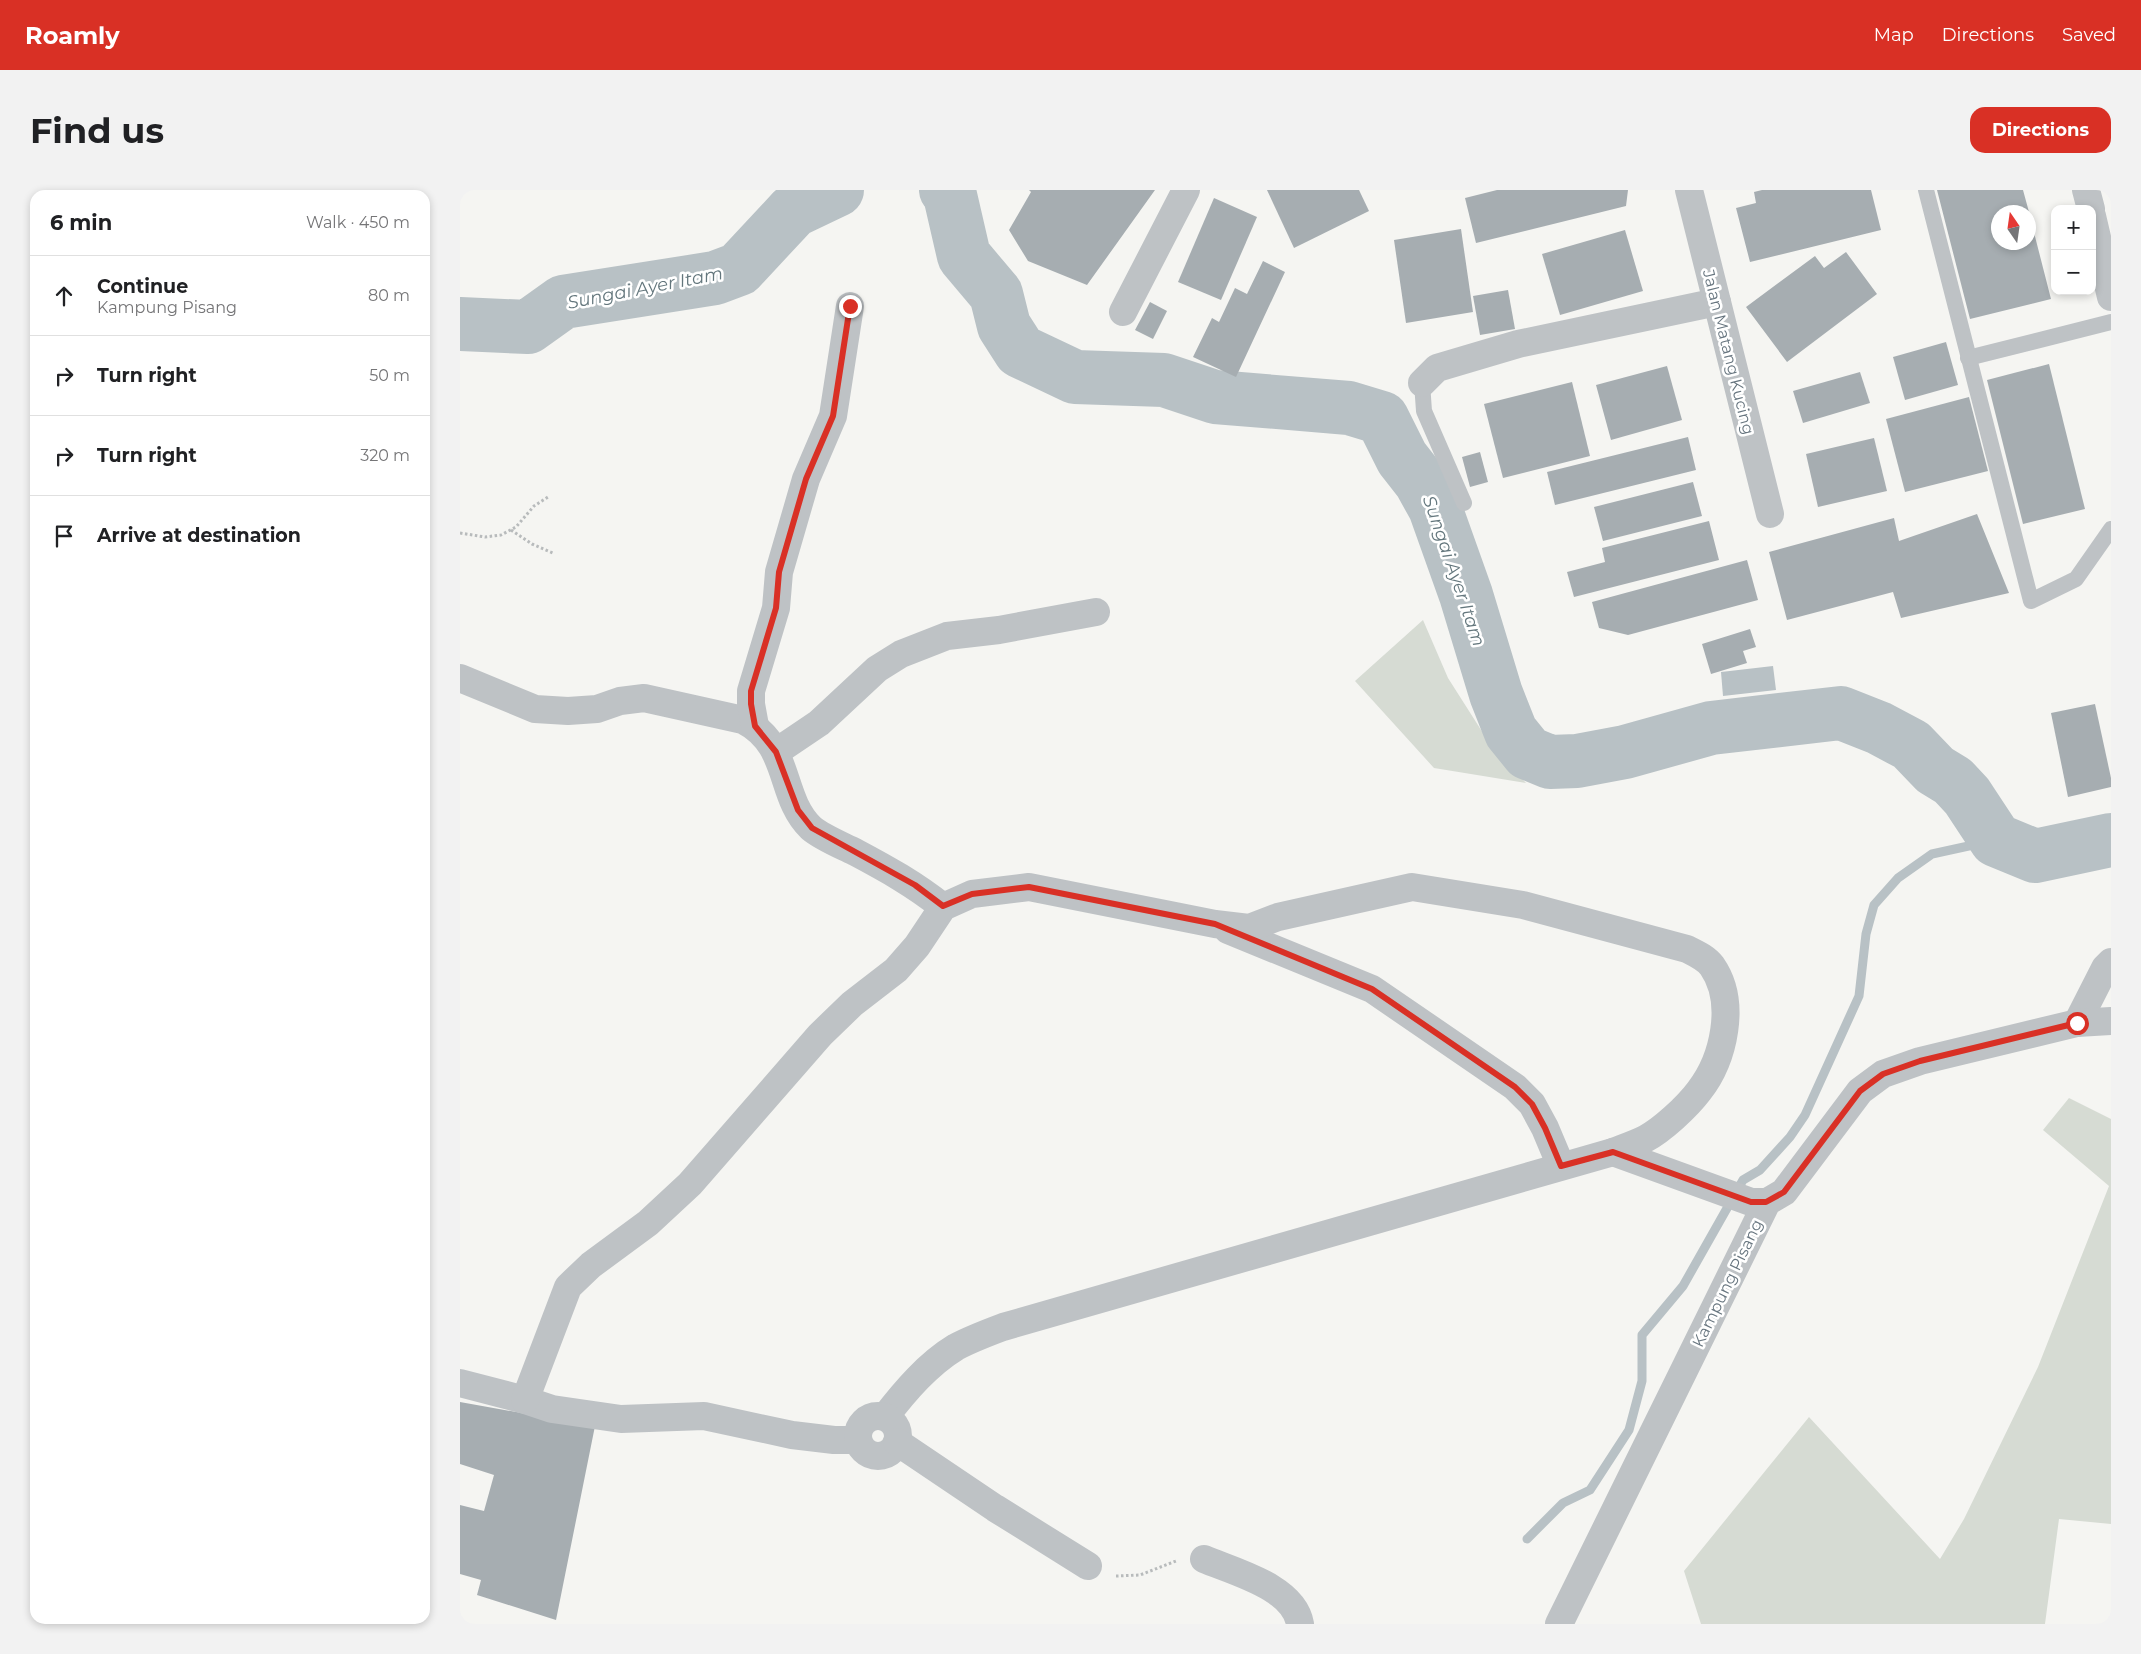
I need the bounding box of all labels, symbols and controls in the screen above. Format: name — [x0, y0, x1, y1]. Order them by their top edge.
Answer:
text: Roamly — [25, 21, 120, 50]
text: Map — [1874, 24, 1914, 46]
text: Directions — [1942, 24, 2034, 46]
text: Saved — [2062, 24, 2116, 46]
button: Directions — [1970, 107, 2111, 153]
text: Find us — [30, 109, 164, 152]
north arrow — [1991, 205, 2036, 250]
map controls — [2051, 205, 2096, 295]
button: + — [2051, 205, 2096, 250]
text: 6 min — [50, 210, 112, 235]
text: Walk · 450 m — [306, 213, 410, 232]
button: − — [2051, 250, 2096, 295]
water label: Sungai Ayer Itam — [565, 262, 725, 314]
street label: Jalan Matang Kucing — [1699, 267, 1758, 437]
text: Continue — [97, 275, 188, 298]
icon: ahead — [50, 282, 78, 310]
text: 80 m — [368, 286, 410, 305]
route end — [839, 295, 862, 318]
text: Kampung Pisang — [97, 298, 237, 317]
icon: right — [50, 362, 78, 390]
text: Turn right — [97, 364, 197, 387]
text: 50 m — [369, 366, 410, 385]
icon: right — [50, 442, 78, 470]
text: Turn right — [97, 444, 197, 467]
text: 320 m — [360, 446, 410, 465]
water label: Sungai Ayer Itam — [1418, 493, 1490, 649]
icon: arrive — [50, 522, 78, 550]
text: Arrive at destination — [97, 524, 301, 547]
route start — [2066, 1012, 2089, 1035]
street label: Kampung Pisang — [1688, 1216, 1767, 1350]

